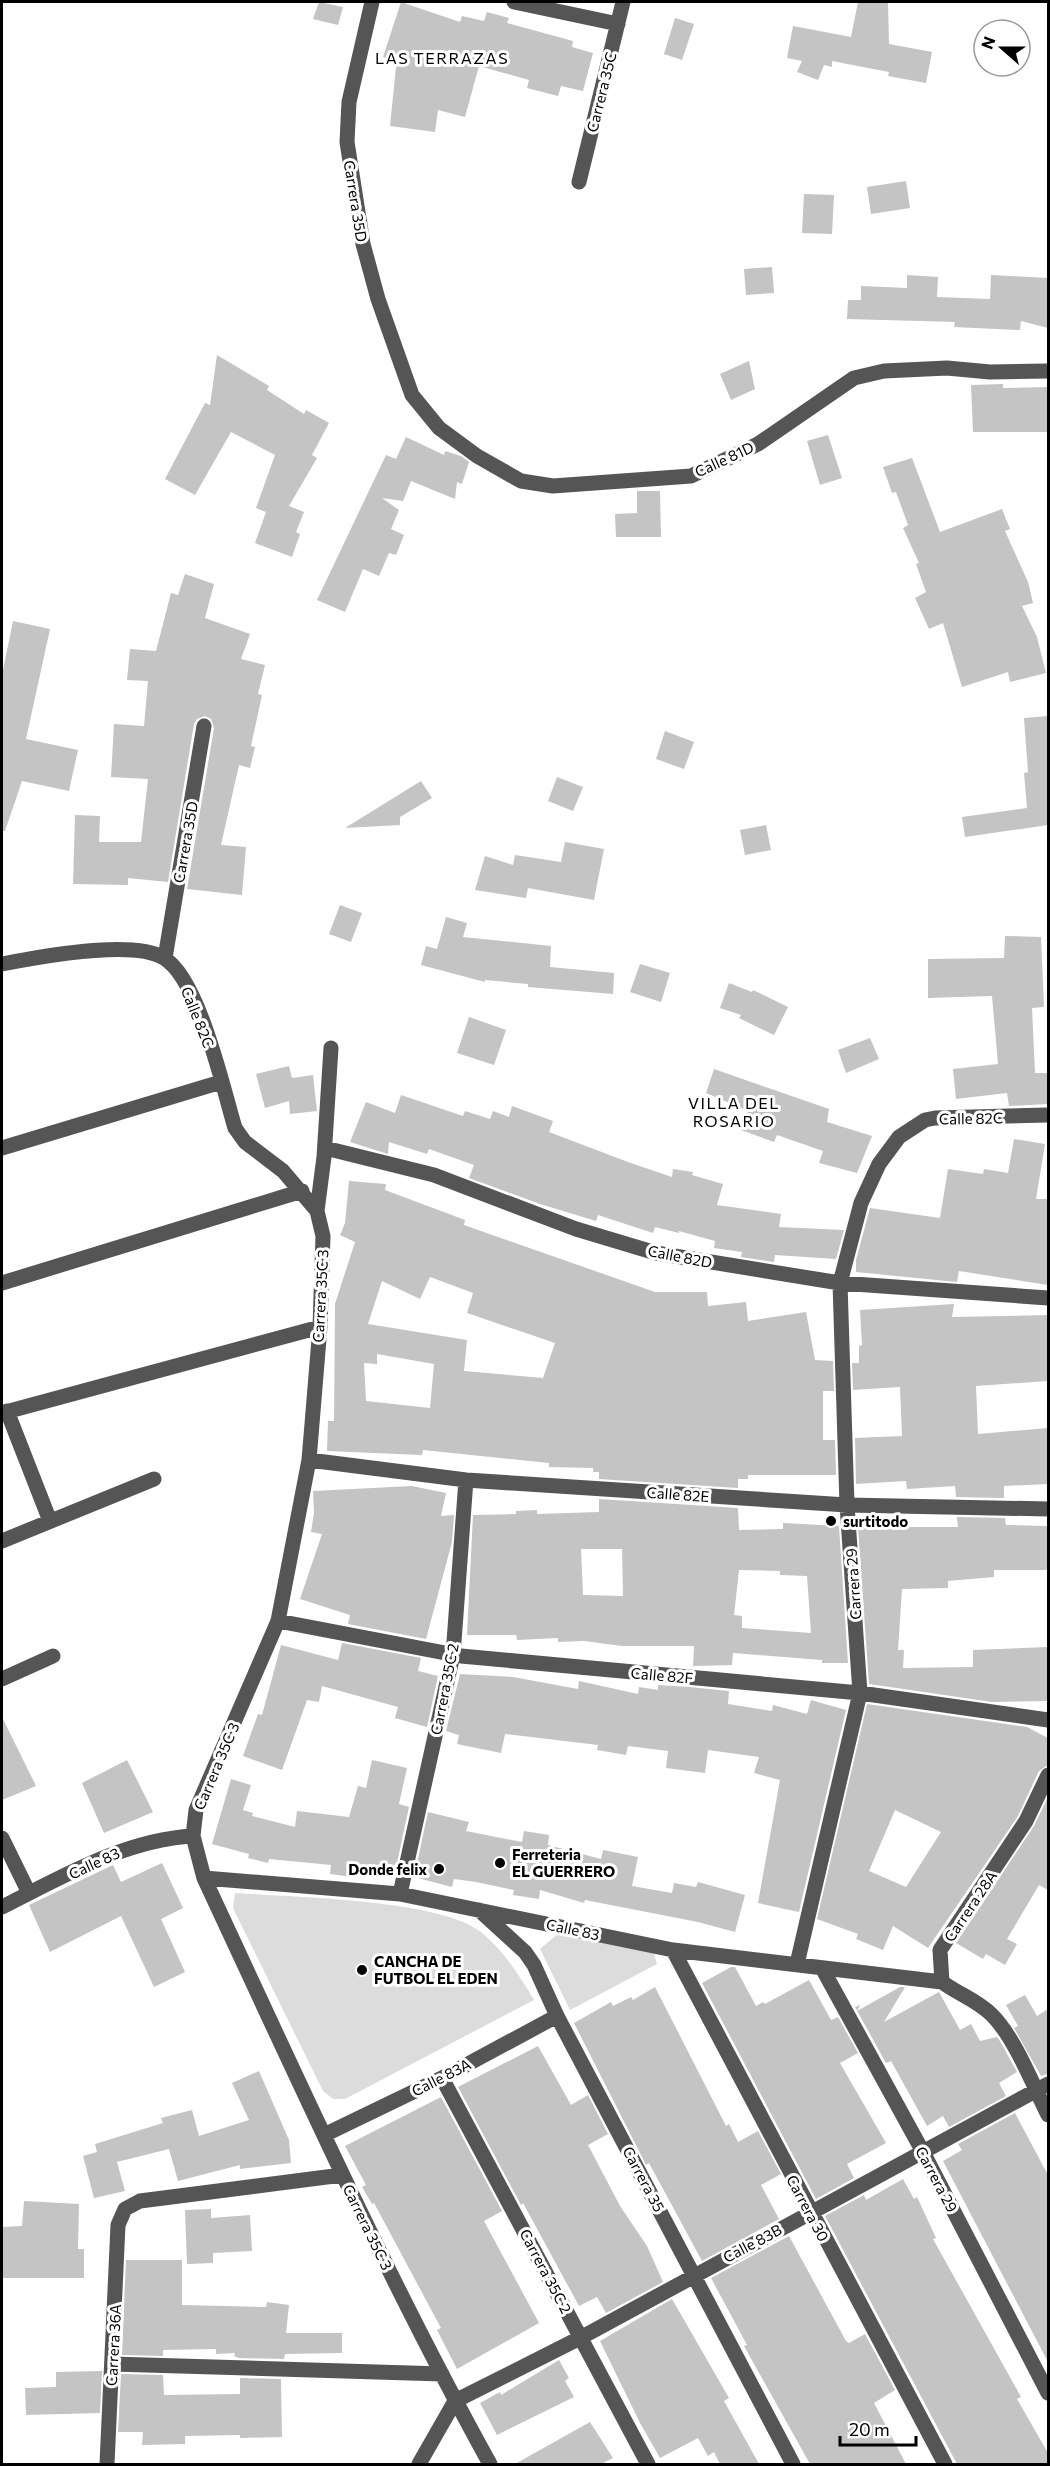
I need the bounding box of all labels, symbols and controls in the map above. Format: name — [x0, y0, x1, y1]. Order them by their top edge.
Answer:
north arrow — [972, 18, 1032, 78]
text: N — [977, 33, 999, 51]
district label: LAS TERRAZAS — [375, 48, 509, 67]
street label: Carrera 35C — [582, 50, 620, 134]
street label: Carrera 35D — [341, 159, 371, 243]
street label: Calle 81D — [692, 438, 756, 480]
street label: Carrera 35D — [169, 800, 201, 884]
street label: Calle 82C — [178, 984, 218, 1050]
district label: VILLA DEL ROSARIO — [688, 1093, 780, 1130]
street label: Calle 82C — [939, 1108, 1003, 1128]
street label: Calle 82D — [646, 1241, 714, 1271]
street label: Carrera 35C 3 — [309, 1249, 331, 1343]
street label: Calle 82E — [646, 1483, 710, 1505]
place label: surtitodo — [843, 1512, 908, 1530]
marker: surtitodo — [824, 1514, 838, 1528]
street label: Carrera 29 — [842, 1548, 864, 1620]
street label: Carrera 35C 2 — [426, 1642, 462, 1736]
street label: Calle 82F — [630, 1663, 694, 1687]
street label: Carrera 35C 3 — [190, 1720, 242, 1812]
street label: Calle 83 — [66, 1843, 122, 1883]
place label: Ferreteria EL GUERRERO — [512, 1845, 615, 1880]
marker: Ferreteria EL GUERRERO — [493, 1856, 507, 1870]
place label: Donde felix — [348, 1860, 427, 1878]
marker: Donde felix — [432, 1862, 446, 1876]
street label: Carrera 28A — [940, 1867, 1000, 1945]
street label: Calle 83 — [545, 1915, 601, 1943]
place label: CANCHA DE FUTBOL EL EDEN — [374, 1952, 498, 1987]
marker: CANCHA DE FUTBOL EL EDEN — [355, 1963, 369, 1977]
street label: Calle 83A — [408, 2054, 474, 2100]
street label: Carrera 35 — [619, 2143, 669, 2215]
street label: Carrera 29 — [912, 2143, 962, 2215]
street label: Carrera 30 — [783, 2172, 833, 2244]
street label: Carrera 35C 3 — [339, 2181, 397, 2273]
street label: Calle 83B — [720, 2220, 785, 2266]
street label: Carrera 35C 2 — [516, 2226, 576, 2316]
street label: Carrera 36A — [102, 2304, 124, 2386]
scale bar — [840, 2409, 916, 2447]
text: 20 m — [849, 2418, 890, 2440]

